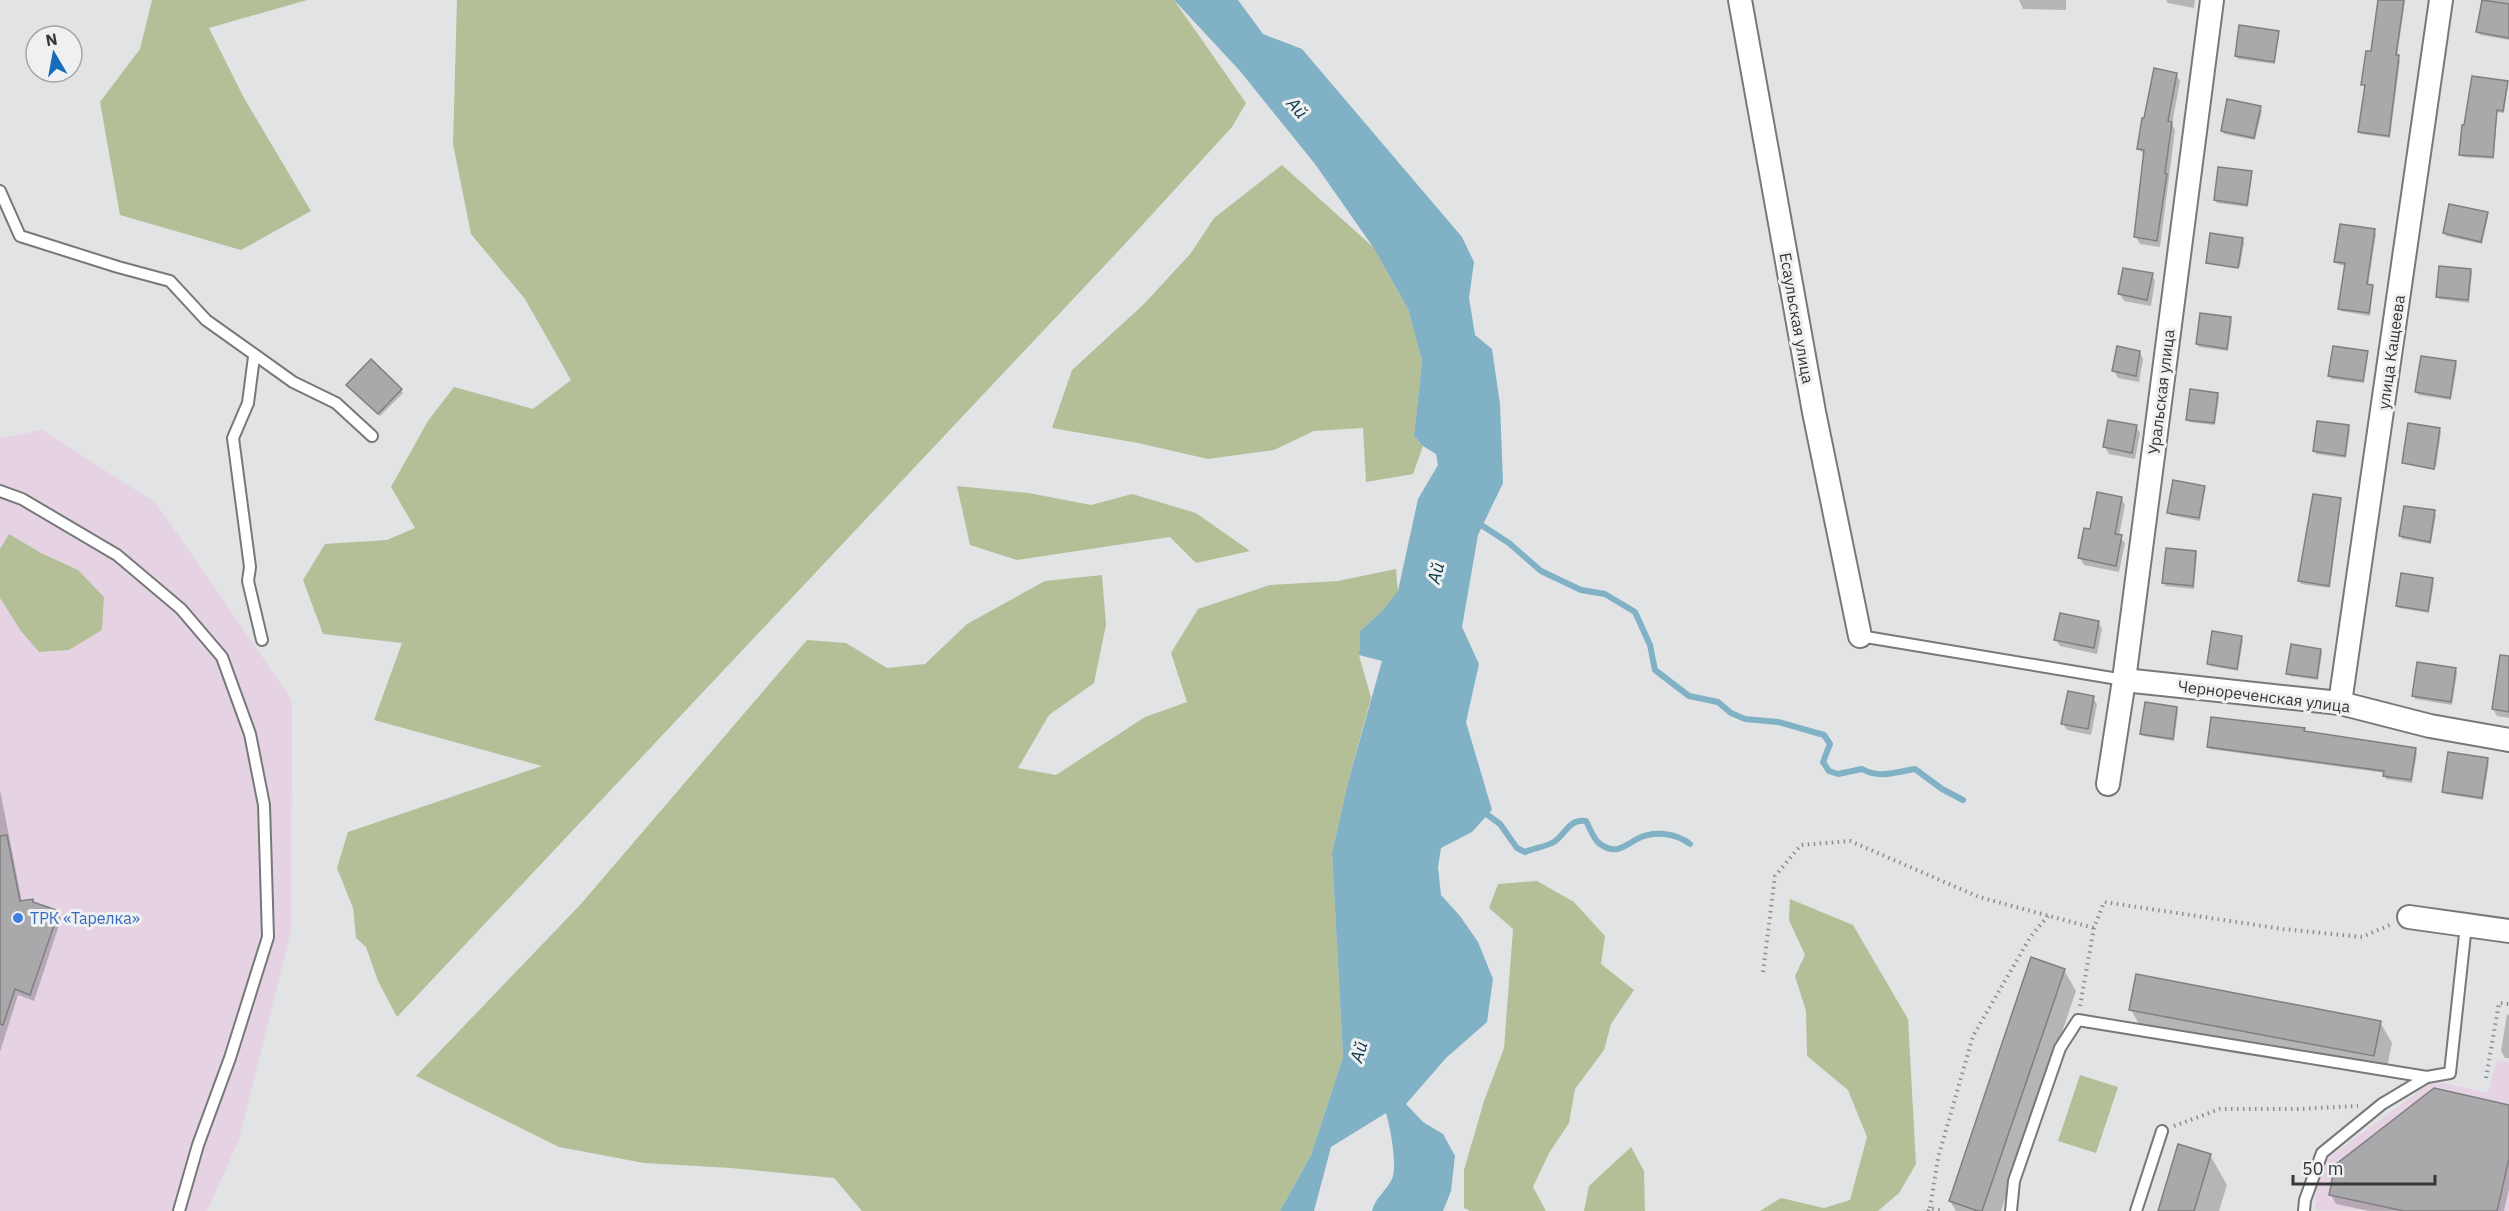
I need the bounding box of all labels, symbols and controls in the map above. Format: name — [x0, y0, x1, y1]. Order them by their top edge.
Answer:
north arrow — [24, 24, 84, 84]
text: N — [44, 28, 59, 50]
water label: Ай — [1281, 91, 1313, 123]
street label: Есаульская улица — [1776, 251, 1818, 385]
street label: улица Кащеева — [2373, 293, 2409, 410]
street label: Уральская улица — [2143, 328, 2179, 456]
water label: Ай — [1422, 560, 1449, 587]
street label: Чернореченская улица — [2177, 676, 2352, 717]
place label: ТРК «Тарелка» — [30, 908, 140, 928]
marker: ТРК «Тарелка» — [11, 911, 25, 925]
water label: Ай — [1344, 1039, 1372, 1066]
scale bar — [2293, 1148, 2436, 1186]
text: 50 m — [2302, 1157, 2344, 1180]

